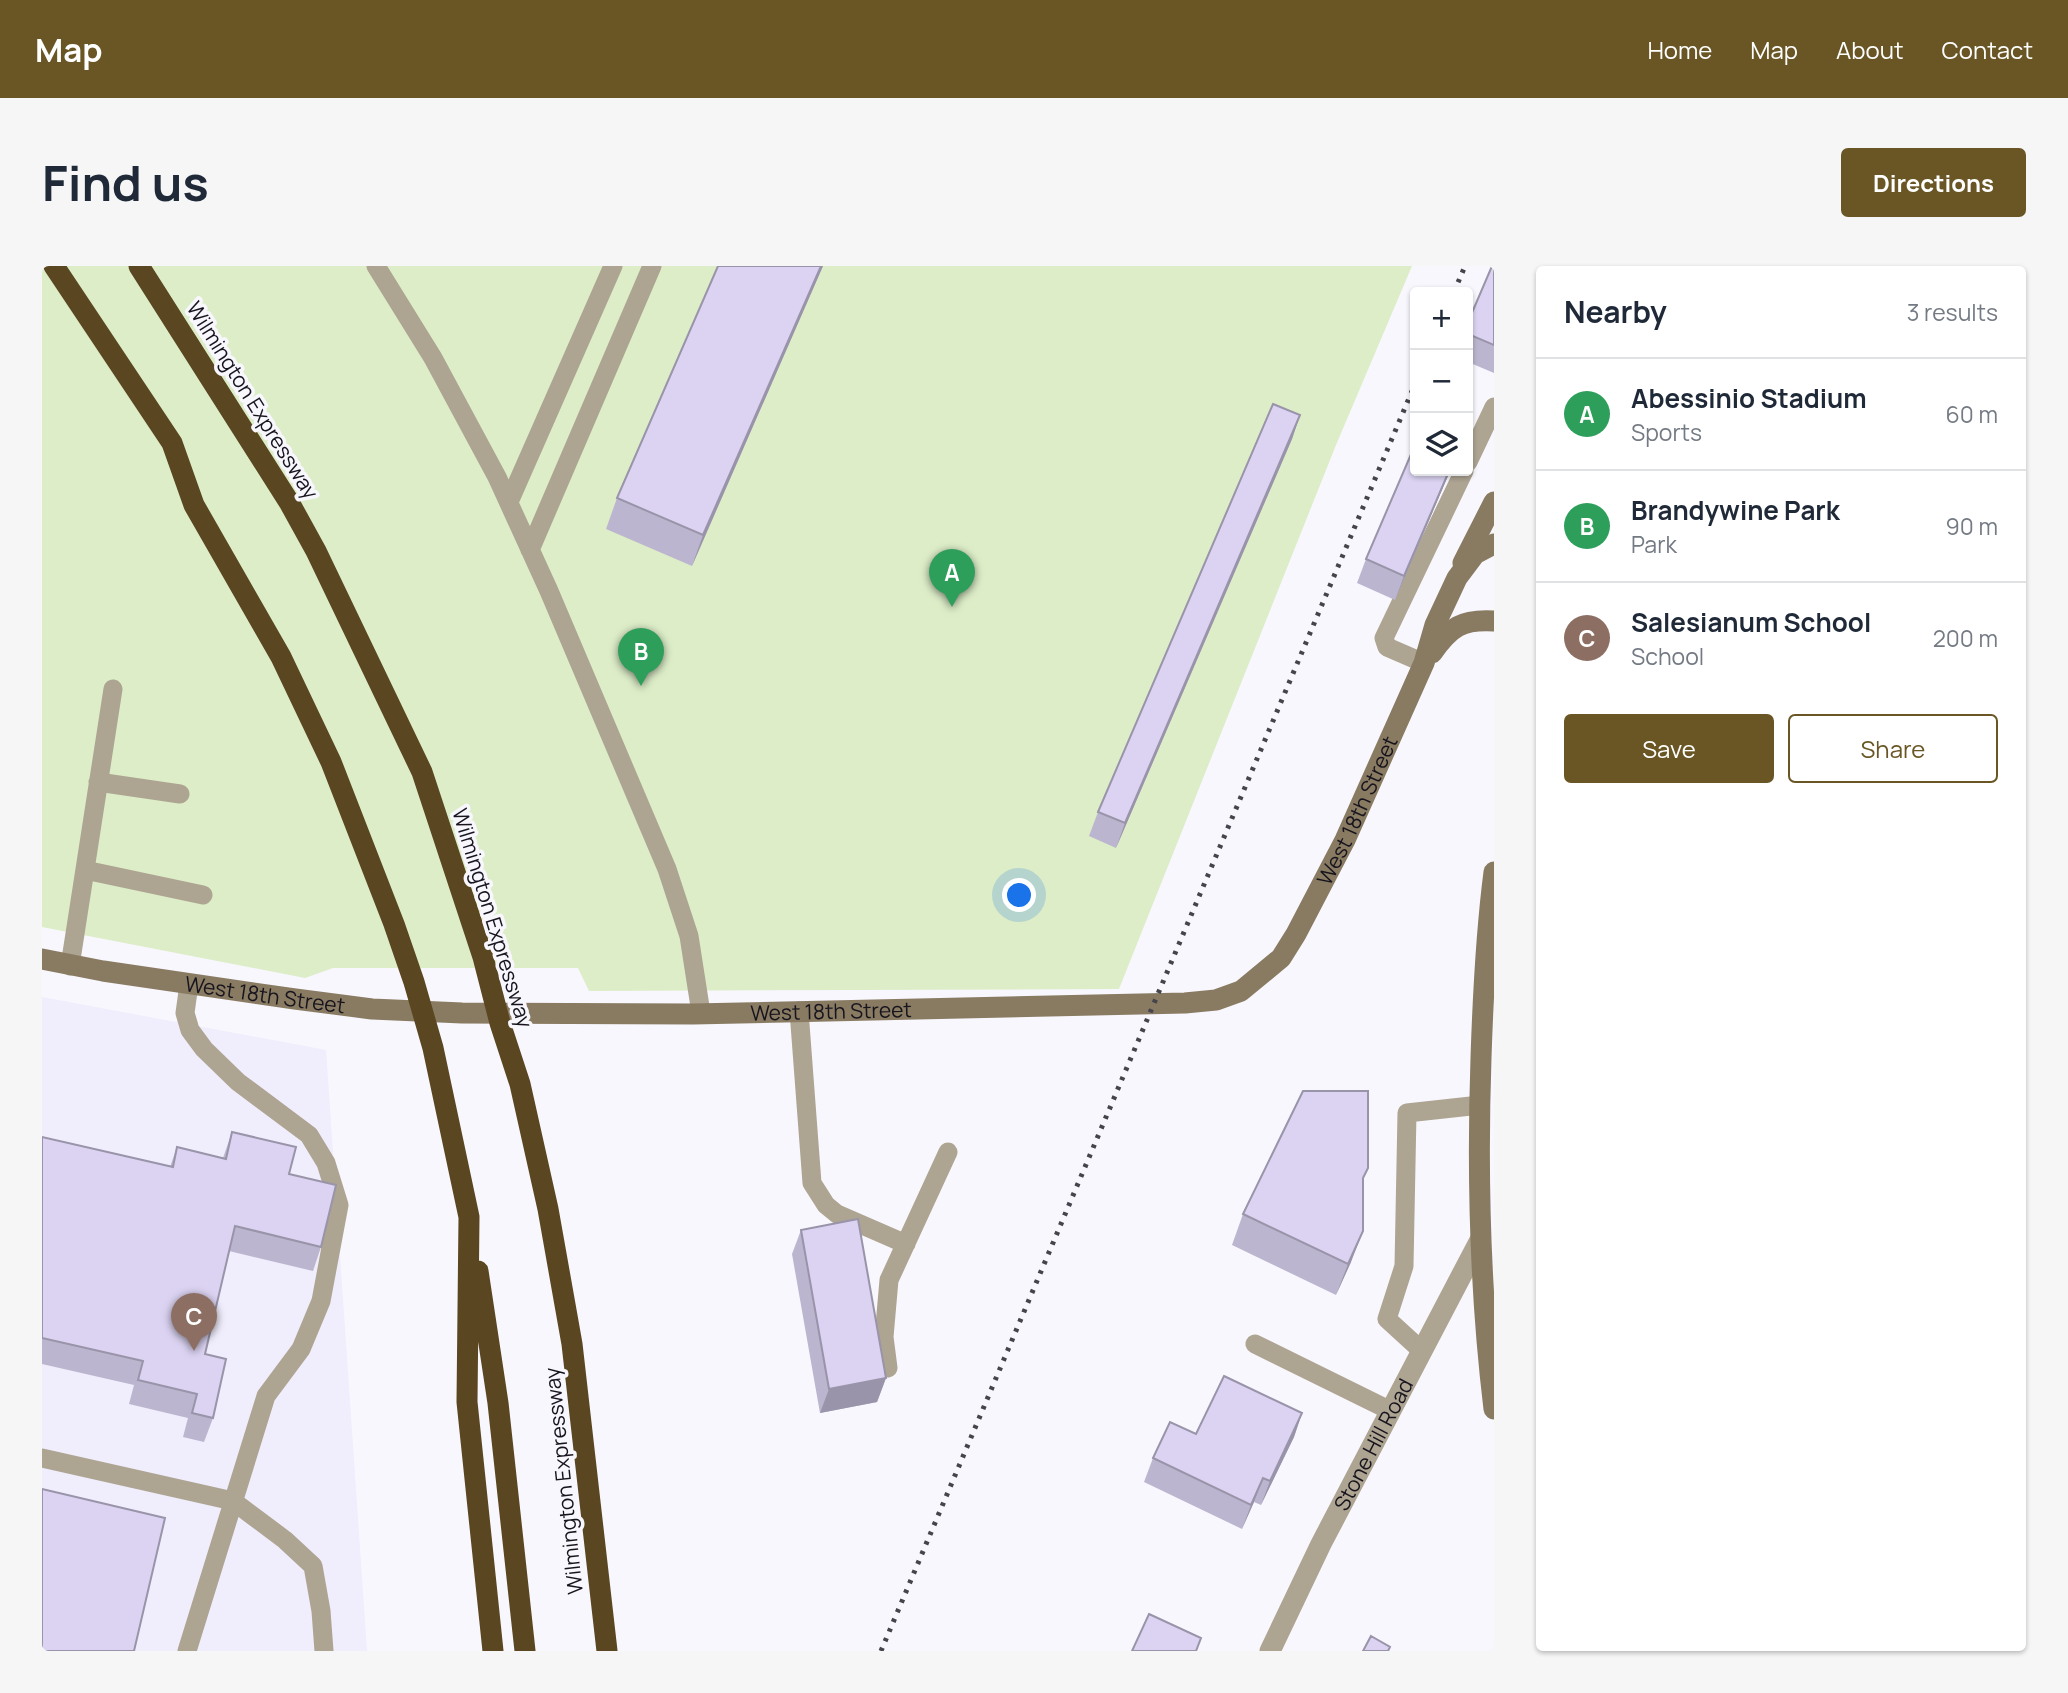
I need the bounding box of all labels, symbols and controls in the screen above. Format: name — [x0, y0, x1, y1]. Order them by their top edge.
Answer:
text: Map — [35, 27, 103, 72]
text: Home — [1647, 33, 1712, 66]
text: Map — [1750, 33, 1798, 66]
text: About — [1836, 33, 1904, 66]
text: Contact — [1942, 33, 2033, 66]
button: Directions — [1841, 148, 2026, 217]
text: Find us — [42, 149, 209, 216]
map controls — [1410, 287, 1473, 476]
button: + — [1410, 287, 1473, 350]
text: Nearby — [1564, 291, 1667, 332]
street label: Wilmington Expressway — [181, 296, 325, 504]
text: 3 results — [1907, 296, 1998, 328]
button: − — [1410, 350, 1473, 413]
text: Abessinio Stadium — [1631, 380, 1867, 416]
text: A — [1579, 398, 1595, 430]
text: 60 m — [1946, 398, 1998, 430]
button: layers — [1410, 413, 1473, 476]
text: Sports — [1631, 416, 1702, 448]
text: Brandywine Park — [1631, 492, 1840, 528]
text: B — [1580, 510, 1594, 542]
text: 90 m — [1946, 510, 1998, 542]
text: Park — [1631, 528, 1677, 560]
pin: A — [929, 549, 975, 607]
text: Salesianum School — [1631, 604, 1871, 640]
text: C — [1579, 622, 1596, 654]
text: 200 m — [1933, 622, 1998, 654]
pin: B — [618, 628, 664, 686]
text: School — [1631, 640, 1704, 672]
button: Save — [1564, 714, 1774, 783]
button: Share — [1788, 714, 1998, 783]
street label: West 18th Street — [1310, 731, 1404, 890]
street label: Wilmington Expressway — [446, 805, 540, 1031]
your location — [1002, 878, 1036, 912]
street label: West 18th Street — [183, 969, 347, 1019]
street label: West 18th Street — [750, 995, 912, 1027]
pin: C — [171, 1293, 217, 1351]
street label: Wilmington Expressway — [537, 1366, 589, 1596]
street label: Stone Hill Road — [1327, 1373, 1419, 1515]

